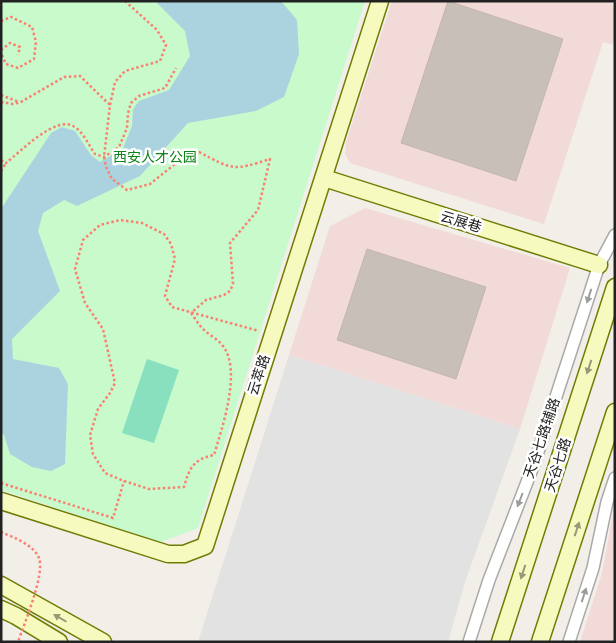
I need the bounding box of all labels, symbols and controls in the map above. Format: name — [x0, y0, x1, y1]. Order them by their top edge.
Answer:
park label: 西安人才公园 — [113, 149, 197, 166]
street label: 云展巷 — [438, 208, 484, 236]
one-way arrow — [585, 289, 593, 304]
street label: 云萃路 — [244, 352, 274, 398]
one-way arrow — [585, 360, 592, 375]
street label: 天谷七路辅路 — [520, 396, 564, 480]
street label: 天谷七路 — [541, 436, 575, 494]
one-way arrow — [516, 493, 524, 508]
one-way arrow — [574, 521, 581, 536]
one-way arrow — [519, 564, 526, 579]
one-way arrow — [581, 588, 588, 603]
one-way arrow — [54, 613, 67, 622]

